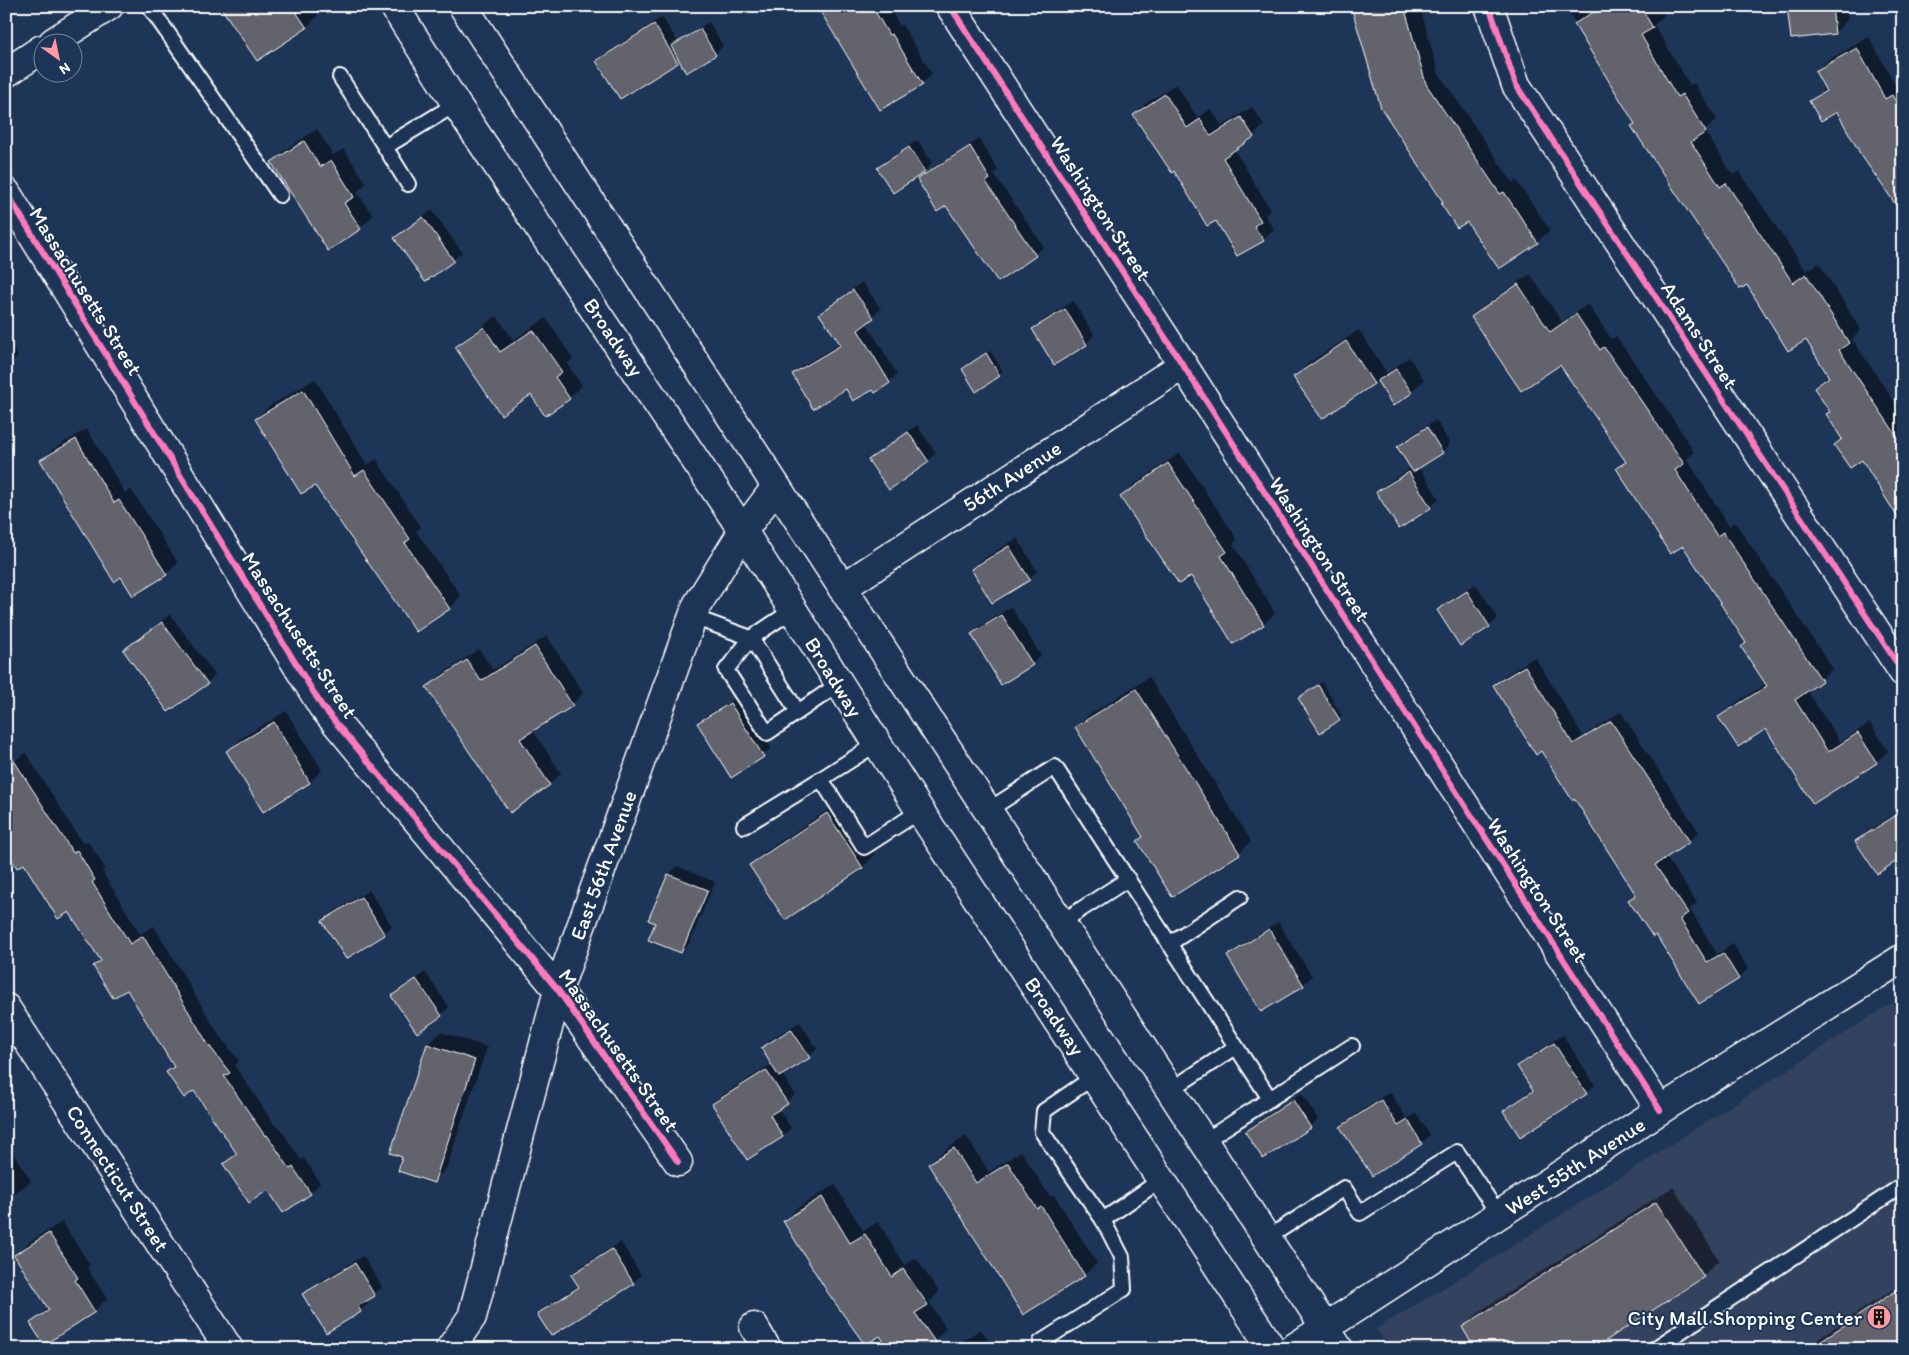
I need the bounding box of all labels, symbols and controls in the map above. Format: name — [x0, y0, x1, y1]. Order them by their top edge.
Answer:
north arrow — [32, 32, 82, 82]
text: N — [56, 59, 73, 78]
street label: Washington Street — [1045, 131, 1157, 285]
street label: Massachusetts Street — [24, 202, 148, 380]
street label: Adams Street — [1656, 277, 1744, 393]
street label: Broadway — [579, 293, 649, 381]
street label: 56th Avenue — [958, 435, 1066, 517]
street label: Washington Street — [1264, 472, 1376, 626]
street label: Massachusetts Street — [237, 547, 363, 723]
street label: Broadway — [800, 633, 868, 722]
street label: East 56th Avenue — [564, 787, 642, 943]
street label: Washington Street — [1482, 813, 1594, 967]
street label: Massachusetts Street — [553, 964, 685, 1136]
street label: Broadway — [1020, 972, 1090, 1060]
street label: Connecticut Street — [61, 1100, 175, 1256]
street label: West 55th Avenue — [1500, 1111, 1650, 1221]
building icon: City Mall Shopping Center — [1866, 1304, 1892, 1330]
place label: City Mall Shopping Center — [1628, 1305, 1863, 1330]

